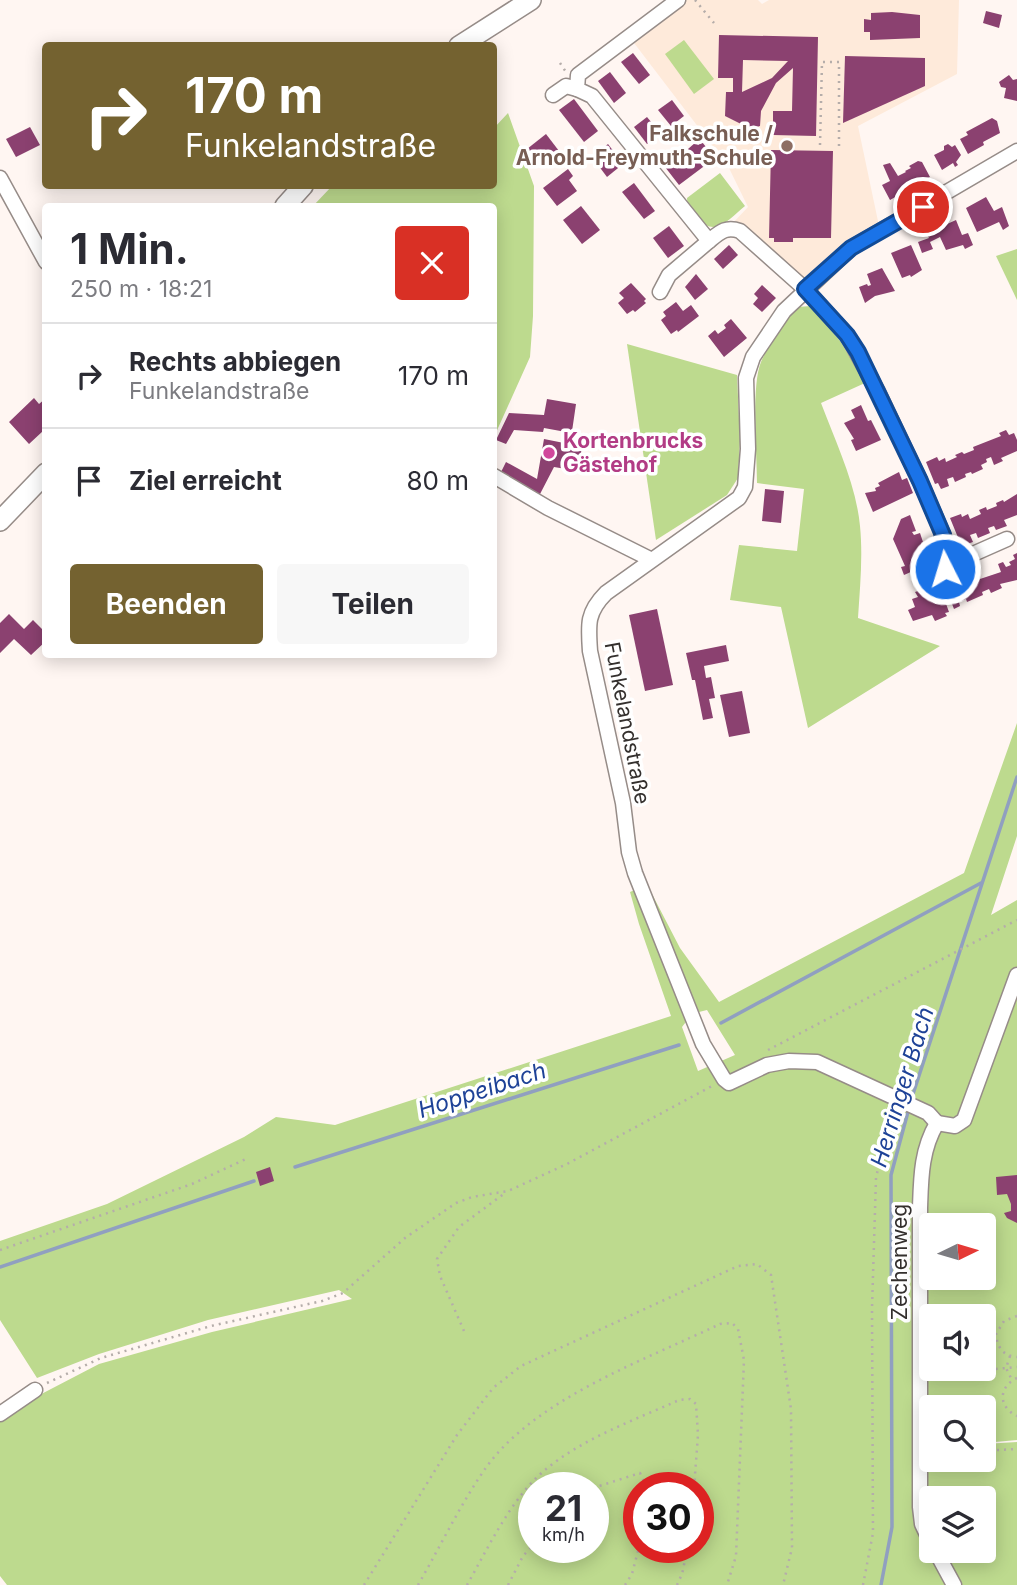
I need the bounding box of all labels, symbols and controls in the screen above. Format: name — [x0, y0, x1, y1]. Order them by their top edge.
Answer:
text: 170 m — [185, 66, 323, 125]
icon: right — [70, 70, 161, 161]
place label: Falkschule / Arnold-Freymuth-Schule — [516, 121, 773, 170]
text: Funkelandstraße — [185, 126, 436, 165]
marker: Falkschule / Arnold-Freymuth-Schule — [779, 138, 795, 154]
pin — [893, 177, 953, 237]
icon: arrive — [904, 188, 942, 226]
text: 1 Min. — [70, 223, 189, 274]
button: close — [395, 226, 469, 300]
text: 250 m · 18:21 — [70, 275, 212, 303]
text: Rechts abbiegen — [129, 346, 341, 377]
icon: right — [70, 357, 108, 395]
text: 170 m — [398, 360, 469, 391]
text: Funkelandstraße — [129, 377, 310, 405]
place label: Kortenbrucks Gästehof — [563, 428, 703, 477]
marker: Kortenbrucks Gästehof — [541, 445, 557, 461]
icon: arrive — [70, 462, 108, 500]
text: Ziel erreicht — [129, 465, 282, 496]
text: 80 m — [406, 465, 469, 496]
position arrow — [908, 532, 982, 606]
button: Beenden — [70, 564, 263, 644]
button: Teilen — [277, 564, 469, 644]
street label: Funkelandstraße — [599, 640, 655, 806]
water label: Herringer Bach — [864, 1004, 940, 1170]
water label: Hoppeibach — [414, 1056, 550, 1124]
street label: Zechenweg — [887, 1204, 912, 1320]
north arrow — [919, 1213, 996, 1290]
map controls — [919, 1213, 996, 1563]
button: sound — [919, 1304, 996, 1381]
button: search — [919, 1395, 996, 1472]
speed limit sign: 30 — [623, 1472, 714, 1563]
button: layers — [919, 1486, 996, 1563]
text: 21 — [545, 1487, 582, 1529]
text: km/h — [542, 1524, 585, 1545]

